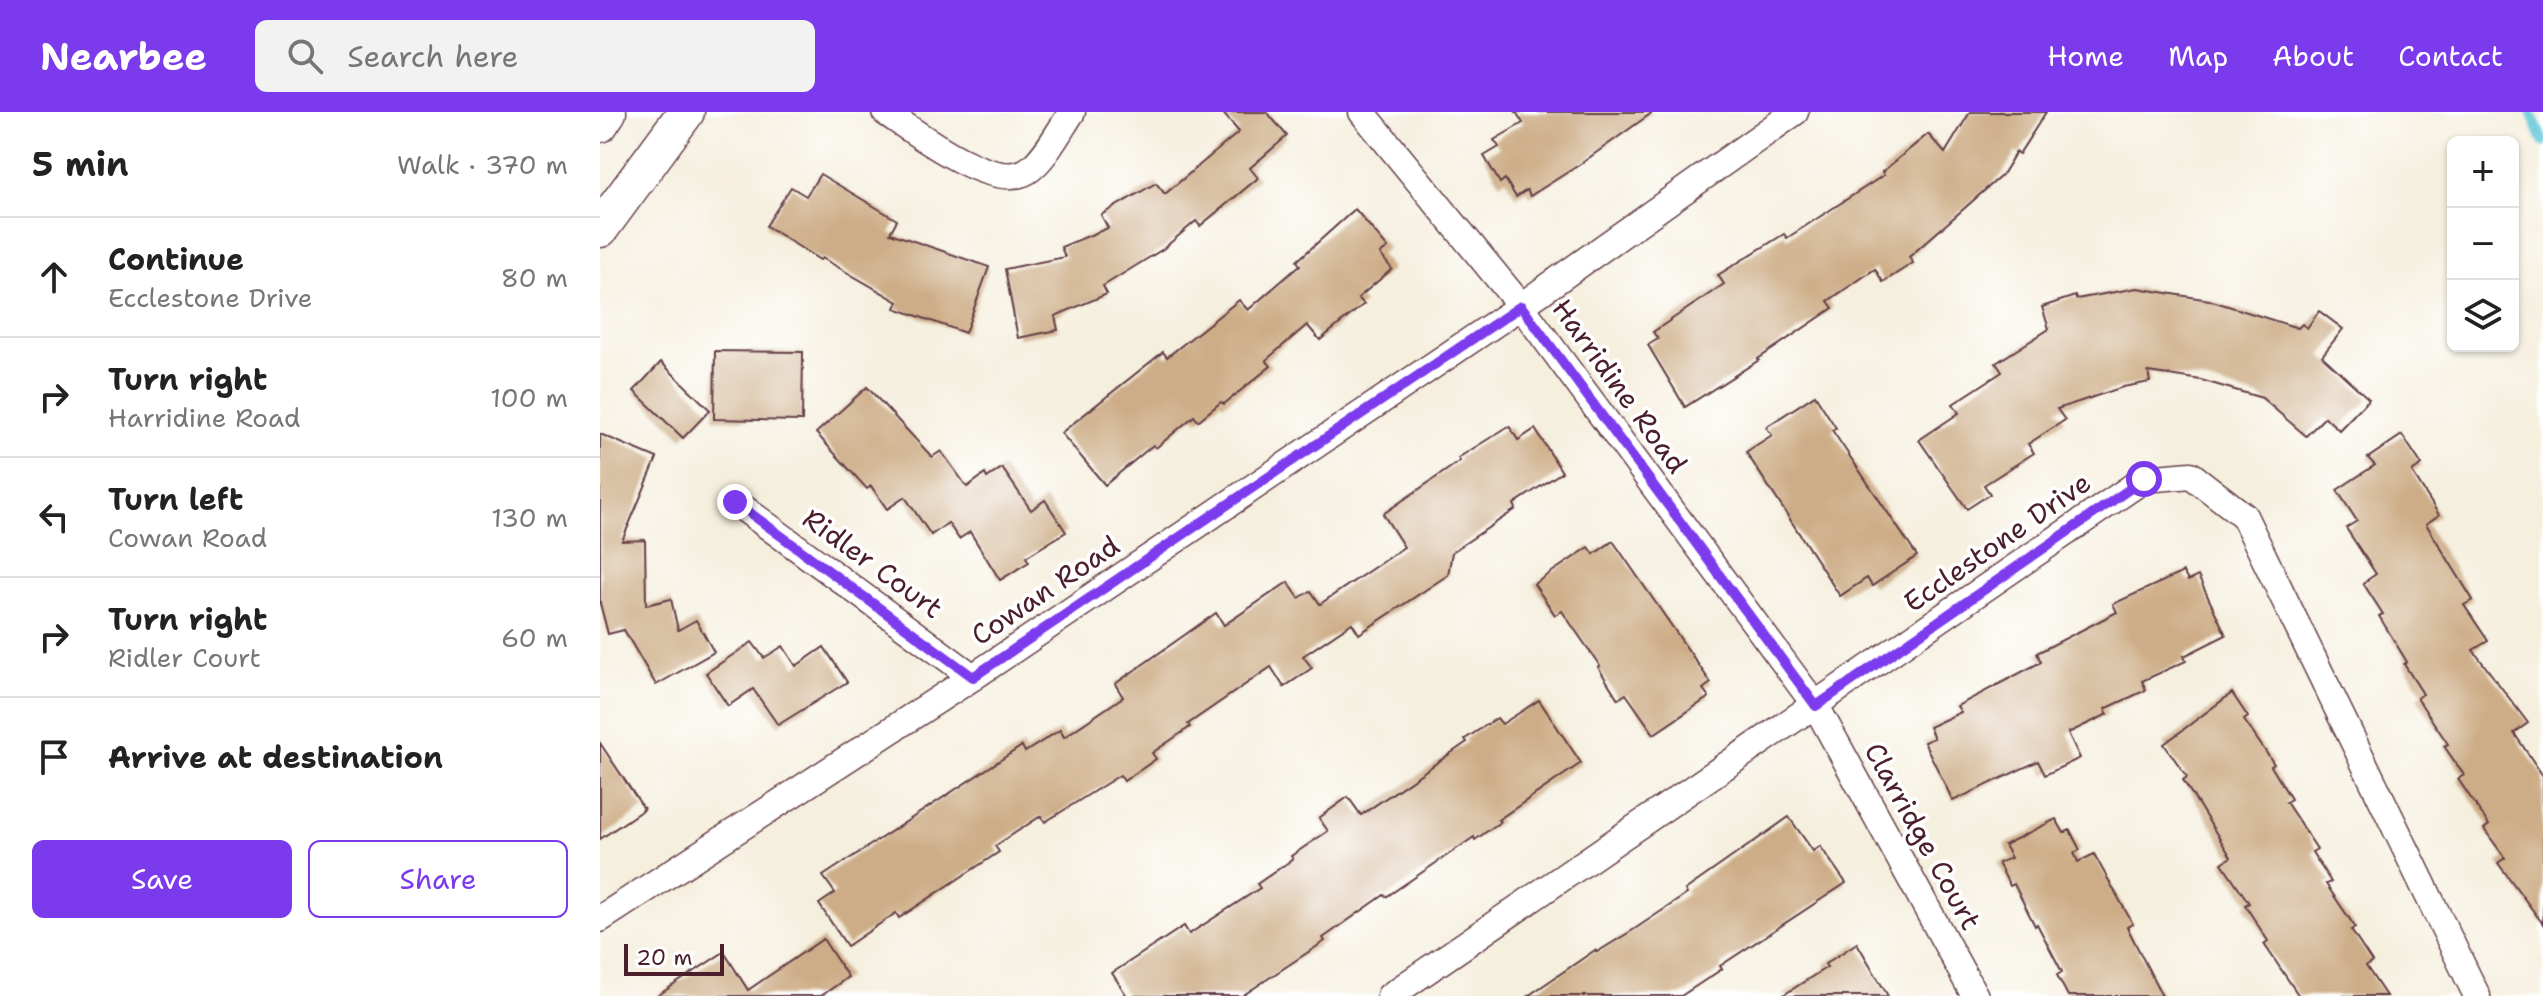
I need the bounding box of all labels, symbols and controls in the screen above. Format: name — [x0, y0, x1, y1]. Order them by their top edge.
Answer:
search box — [255, 20, 815, 92]
text: Nearbee — [40, 31, 207, 82]
icon: search — [283, 34, 327, 78]
text: Search here — [347, 36, 519, 77]
text: Home — [2047, 37, 2124, 75]
text: Map — [2168, 37, 2228, 75]
text: About — [2272, 37, 2354, 75]
text: Contact — [2398, 37, 2503, 75]
map controls — [2447, 136, 2519, 352]
button: + — [2447, 136, 2519, 208]
text: 5 min — [32, 141, 129, 187]
text: Walk · 370 m — [397, 147, 568, 182]
button: − — [2447, 208, 2519, 280]
text: Continue — [108, 239, 244, 280]
icon: ahead — [32, 255, 76, 299]
text: 80 m — [501, 260, 568, 295]
text: Ecclestone Drive — [108, 280, 313, 315]
button: layers — [2447, 280, 2519, 352]
street label: Harridine Road — [1544, 291, 1696, 481]
text: Turn right — [108, 359, 267, 400]
icon: right — [32, 375, 76, 419]
text: 100 m — [490, 380, 568, 415]
text: Harridine Road — [108, 400, 301, 435]
route start — [2126, 461, 2162, 497]
street label: Ecclestone Drive — [1896, 463, 2098, 621]
text: Turn left — [108, 479, 243, 520]
route end — [717, 484, 753, 520]
icon: left — [32, 495, 76, 539]
street label: Ridler Court — [795, 499, 951, 627]
text: 130 m — [491, 500, 568, 535]
text: Cowan Road — [108, 520, 267, 555]
street label: Cowan Road — [963, 526, 1127, 654]
text: Turn right — [108, 599, 267, 640]
icon: right — [32, 615, 76, 659]
text: 60 m — [501, 620, 568, 655]
text: Ridler Court — [108, 640, 261, 675]
icon: arrive — [32, 735, 76, 779]
street label: Clarridge Court — [1856, 736, 1990, 936]
text: Arrive at destination — [108, 737, 443, 778]
button: Save — [32, 840, 292, 918]
button: Share — [308, 840, 568, 918]
scale bar — [624, 940, 724, 976]
text: 20 m — [636, 943, 693, 972]

